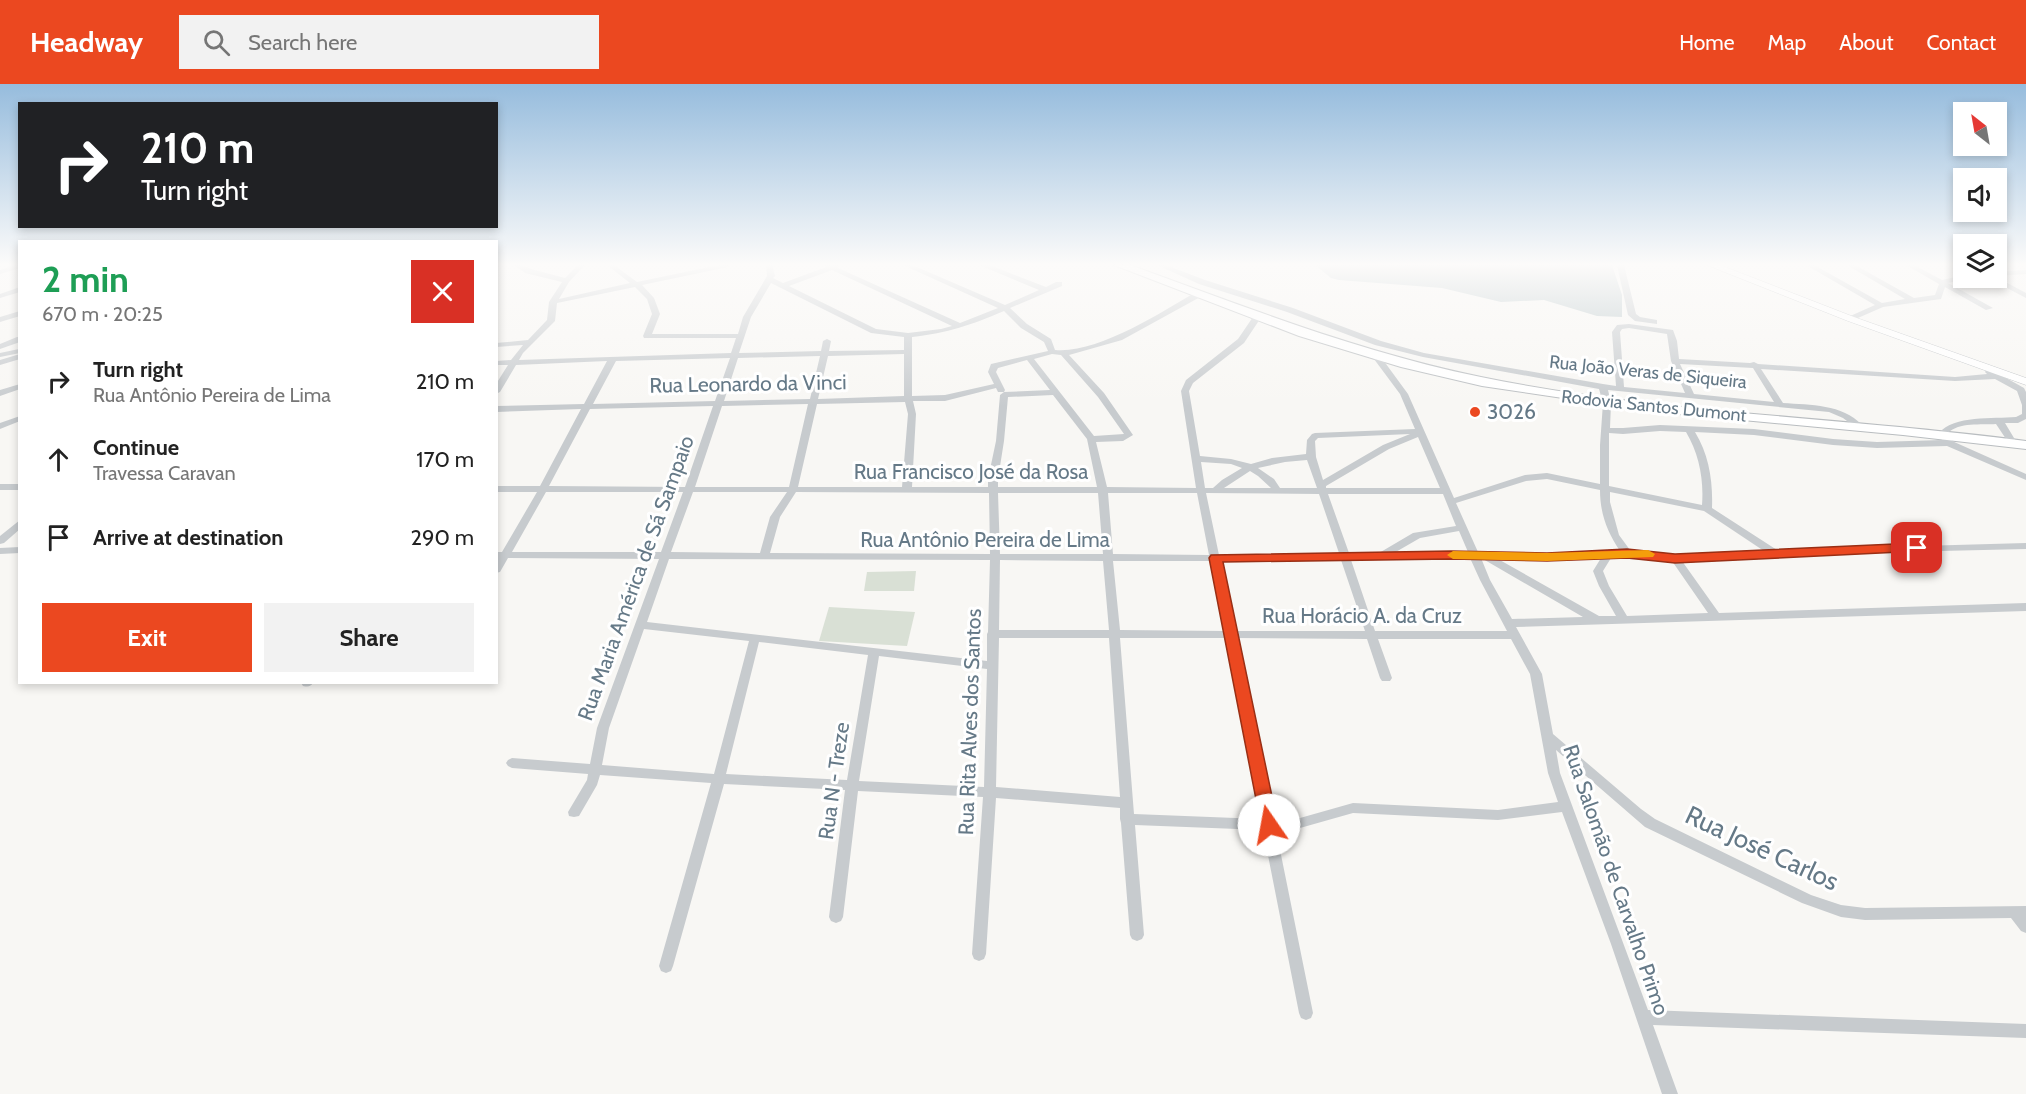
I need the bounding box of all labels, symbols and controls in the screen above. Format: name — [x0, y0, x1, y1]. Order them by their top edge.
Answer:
search box — [179, 15, 599, 69]
text: Headway — [30, 25, 143, 59]
icon: search — [200, 26, 233, 59]
text: Search here — [248, 29, 357, 56]
text: Home — [1679, 30, 1735, 55]
text: Map — [1768, 30, 1806, 55]
text: About — [1839, 30, 1893, 55]
text: Contact — [1926, 30, 1996, 55]
north arrow — [1953, 102, 2007, 156]
map controls — [1953, 102, 2007, 288]
text: 210 m — [141, 122, 254, 174]
icon: right — [42, 126, 120, 204]
button: sound — [1953, 168, 2007, 222]
text: Turn right — [141, 174, 248, 207]
button: layers — [1953, 234, 2007, 288]
text: 2 min — [42, 257, 129, 301]
button: close — [411, 260, 474, 323]
text: 670 m · 20:25 — [42, 302, 163, 326]
street label: Rua João Veras de Siqueira — [1548, 351, 1748, 393]
text: Turn right — [93, 356, 183, 383]
icon: right — [42, 365, 75, 398]
text: 210 m — [416, 368, 474, 395]
street label: Rua Leonardo da Vinci — [649, 369, 847, 398]
text: Rua Antônio Pereira de Lima — [93, 383, 331, 407]
street label: Rodovia Santos Dumont — [1560, 385, 1748, 427]
place label: 3026 — [1487, 399, 1536, 424]
marker: 3026 — [1468, 405, 1482, 419]
street label: Rua Maria América de Sá Sampaio — [572, 432, 699, 724]
text: Continue — [93, 434, 179, 461]
icon: ahead — [42, 443, 75, 476]
text: 170 m — [416, 446, 474, 473]
street label: Rua Francisco José da Rosa — [854, 459, 1088, 484]
text: Travessa Caravan — [93, 461, 236, 485]
icon: arrive — [42, 521, 75, 554]
pin — [1891, 522, 1942, 573]
text: Arrive at destination — [93, 524, 283, 551]
text: 290 m — [410, 524, 474, 551]
street label: Rua Antônio Pereira de Lima — [860, 527, 1110, 552]
icon: arrive — [1900, 531, 1933, 564]
button: Exit — [42, 603, 252, 672]
button: Share — [264, 603, 474, 672]
street label: Rua Horácio A. da Cruz — [1262, 603, 1462, 628]
street label: Rua Rita Alves dos Santos — [953, 608, 986, 836]
street label: Rua N - Treze — [813, 720, 854, 841]
street label: Rua Salomão de Carvalho Primo — [1558, 741, 1675, 1018]
position arrow — [1237, 793, 1301, 857]
street label: Rua José Carlos — [1680, 799, 1844, 898]

